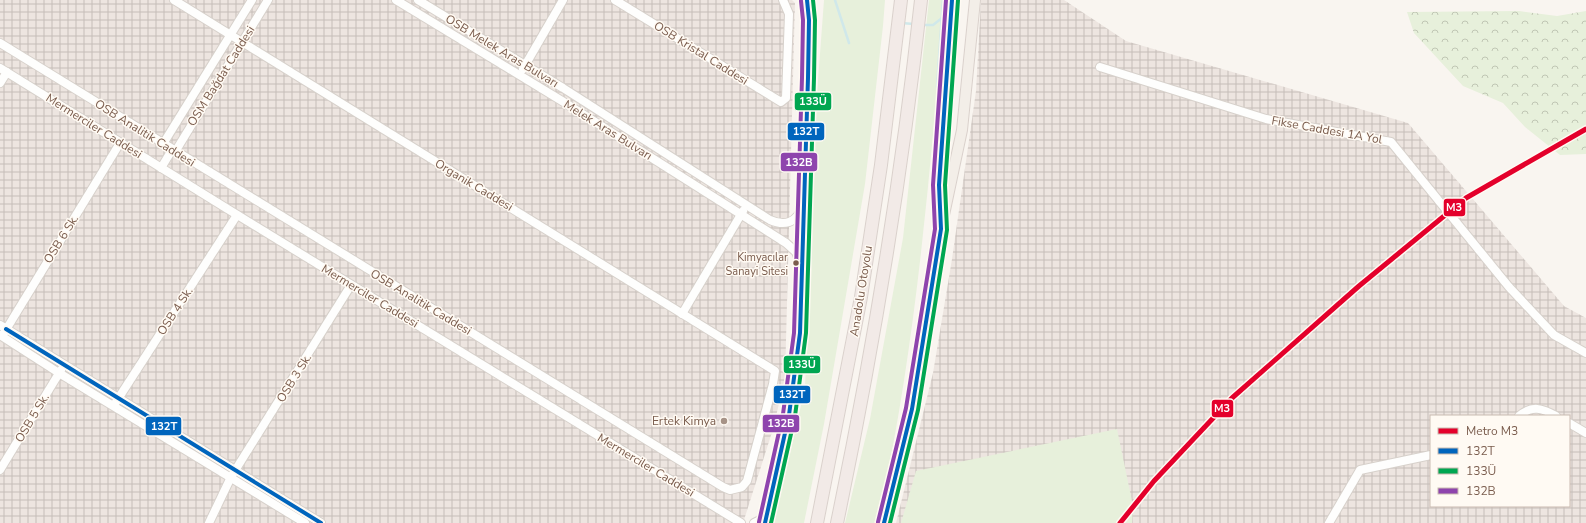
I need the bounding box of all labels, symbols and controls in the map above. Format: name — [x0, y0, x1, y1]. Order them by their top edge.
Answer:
street label: OSB Melek Aras Bulvarı — [442, 11, 562, 91]
street label: OSB Kristal Caddesi — [651, 17, 751, 89]
street label: OSM Bağdat Caddesi — [184, 23, 258, 129]
street label: Mermerciler Caddesi — [43, 90, 145, 162]
line badge: 133Ü — [794, 92, 832, 111]
text: 133Ü — [799, 93, 827, 109]
street label: OSB Analitik Caddesi — [92, 96, 198, 170]
street label: Melek Aras Bulvarı — [561, 96, 655, 164]
street label: Fikse Caddesi 1A Yol — [1270, 112, 1384, 148]
line badge: 132T — [787, 122, 825, 141]
text: 132T — [793, 124, 819, 139]
line badge: 132B — [780, 152, 818, 172]
street label: Organik Caddesi — [432, 155, 516, 215]
text: 132B — [785, 155, 813, 170]
line badge: M3 — [1443, 198, 1466, 217]
text: M3 — [1446, 200, 1462, 215]
street label: OSB 6 Sk. — [40, 212, 82, 266]
street label: Anadolu Otoyolu — [846, 244, 876, 338]
place label: Kimyacılar Sanayi Sitesi — [726, 250, 788, 279]
marker: Kimyacılar Sanayi Sitesi — [791, 258, 801, 268]
street label: Mermerciler Caddesi — [318, 261, 422, 331]
street label: OSB Analitik Caddesi — [367, 265, 475, 339]
street label: OSB 4 Sk. — [153, 284, 197, 338]
street label: OSB 3 Sk. — [273, 351, 315, 405]
line badge: 133Ü — [783, 355, 821, 374]
text: 133Ü — [788, 356, 816, 372]
line badge: 132T — [773, 385, 811, 404]
text: 132T — [779, 387, 805, 402]
street label: OSB 5 Sk. — [11, 391, 53, 445]
line badge: M3 — [1211, 399, 1234, 418]
text: M3 — [1214, 401, 1230, 416]
place label: Ertek Kimya — [652, 413, 716, 429]
line badge: 132B — [762, 414, 800, 433]
legend — [1430, 415, 1570, 507]
line badge: 132T — [145, 416, 182, 436]
marker: Ertek Kimya — [719, 416, 729, 426]
text: 132B — [767, 416, 795, 431]
text: 132T — [151, 419, 177, 434]
text: Metro M3 — [1466, 423, 1518, 439]
street label: Mermerciler Caddesi — [594, 430, 698, 500]
text: 132T — [1466, 443, 1496, 459]
text: 133Ü — [1466, 463, 1496, 479]
text: 132B — [1466, 483, 1496, 499]

